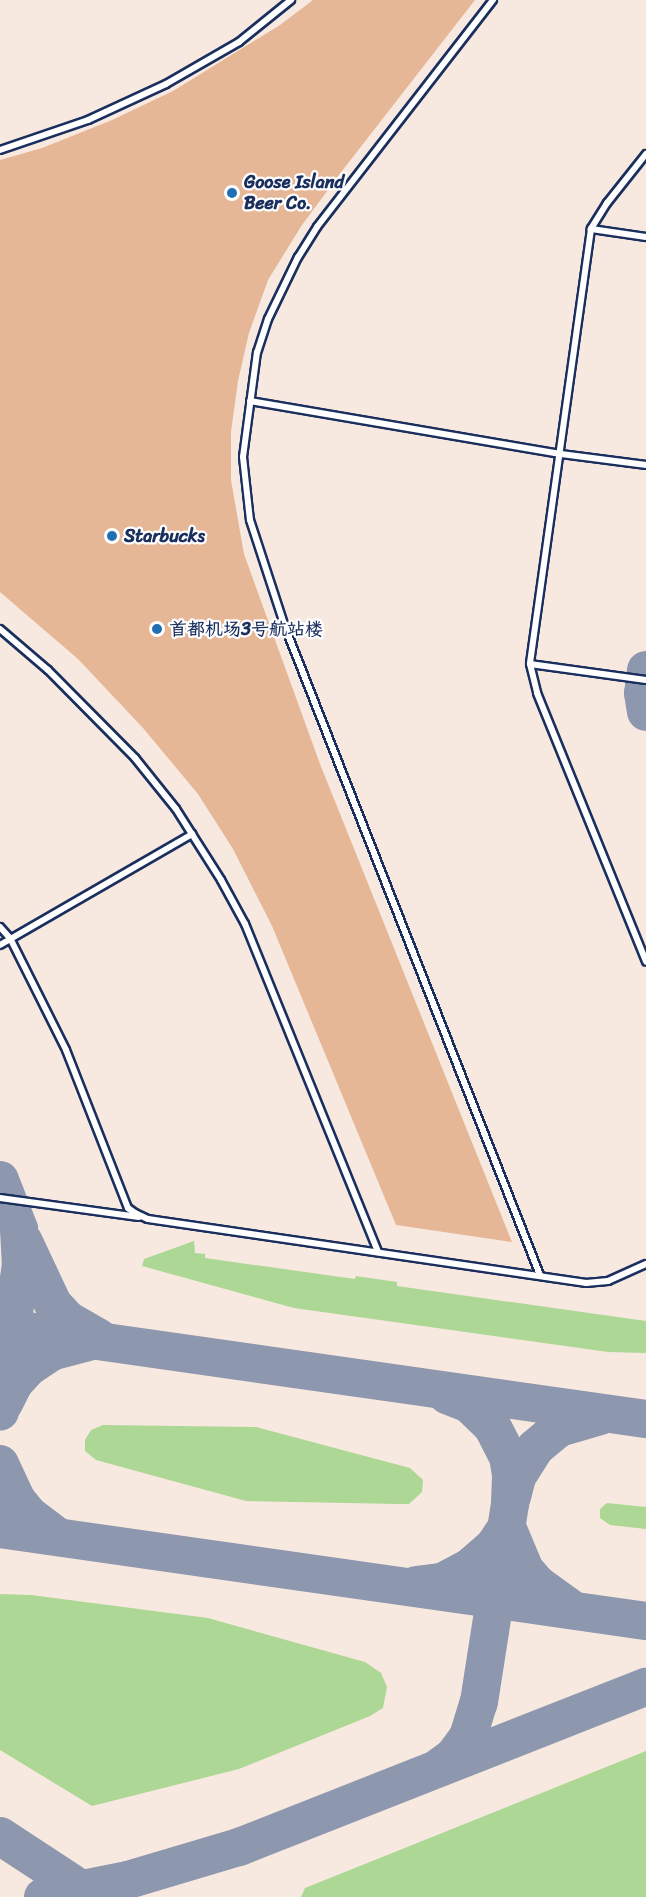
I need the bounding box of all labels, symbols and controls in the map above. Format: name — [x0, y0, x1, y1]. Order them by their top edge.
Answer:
place label: Goose Island Beer Co. — [244, 172, 344, 214]
marker: Goose Island Beer Co. — [225, 186, 239, 200]
place label: Starbucks — [124, 525, 205, 547]
marker: Starbucks — [105, 529, 119, 543]
place label: 首都机场3号航站楼 — [169, 618, 323, 640]
marker: 首都机场3号航站楼 — [150, 622, 164, 636]

